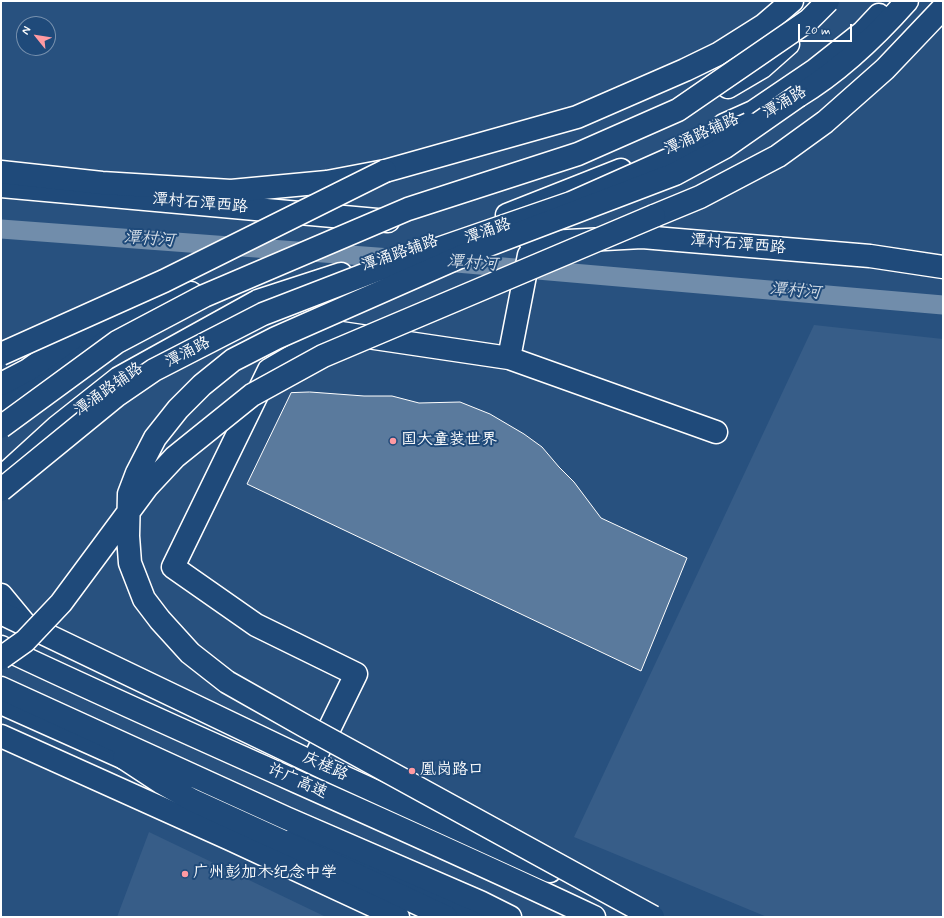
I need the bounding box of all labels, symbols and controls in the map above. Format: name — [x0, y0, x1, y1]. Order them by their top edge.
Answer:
north arrow — [16, 16, 56, 56]
scale bar — [800, 16, 854, 42]
text: 20 m — [805, 23, 831, 39]
text: N — [19, 24, 34, 37]
street label: 潭涌路 — [759, 83, 811, 123]
street label: 潭涌路辅路 — [662, 110, 742, 160]
street label: 潭村石潭西路 — [151, 190, 249, 218]
street label: 潭涌路 — [462, 215, 514, 249]
water label: 潭村河 — [123, 228, 175, 252]
street label: 潭村石潭西路 — [689, 231, 787, 259]
street label: 潭涌路辅路 — [359, 232, 441, 276]
water label: 潭村河 — [446, 252, 498, 276]
water label: 潭村河 — [769, 280, 821, 304]
street label: 潭涌路 — [162, 334, 214, 372]
street label: 潭涌路辅路 — [71, 359, 147, 421]
place label: 国大童装世界 — [401, 431, 497, 451]
marker: 国大童装世界 — [388, 436, 398, 446]
street label: 庆槎路 — [299, 748, 351, 786]
street label: 许广高速 — [264, 760, 330, 804]
place label: 凰岗路口 — [420, 761, 484, 781]
marker: 凰岗路口 — [407, 766, 417, 776]
place label: 广州彭加木纪念中学 — [193, 864, 337, 884]
marker: 广州彭加木纪念中学 — [180, 869, 190, 879]

